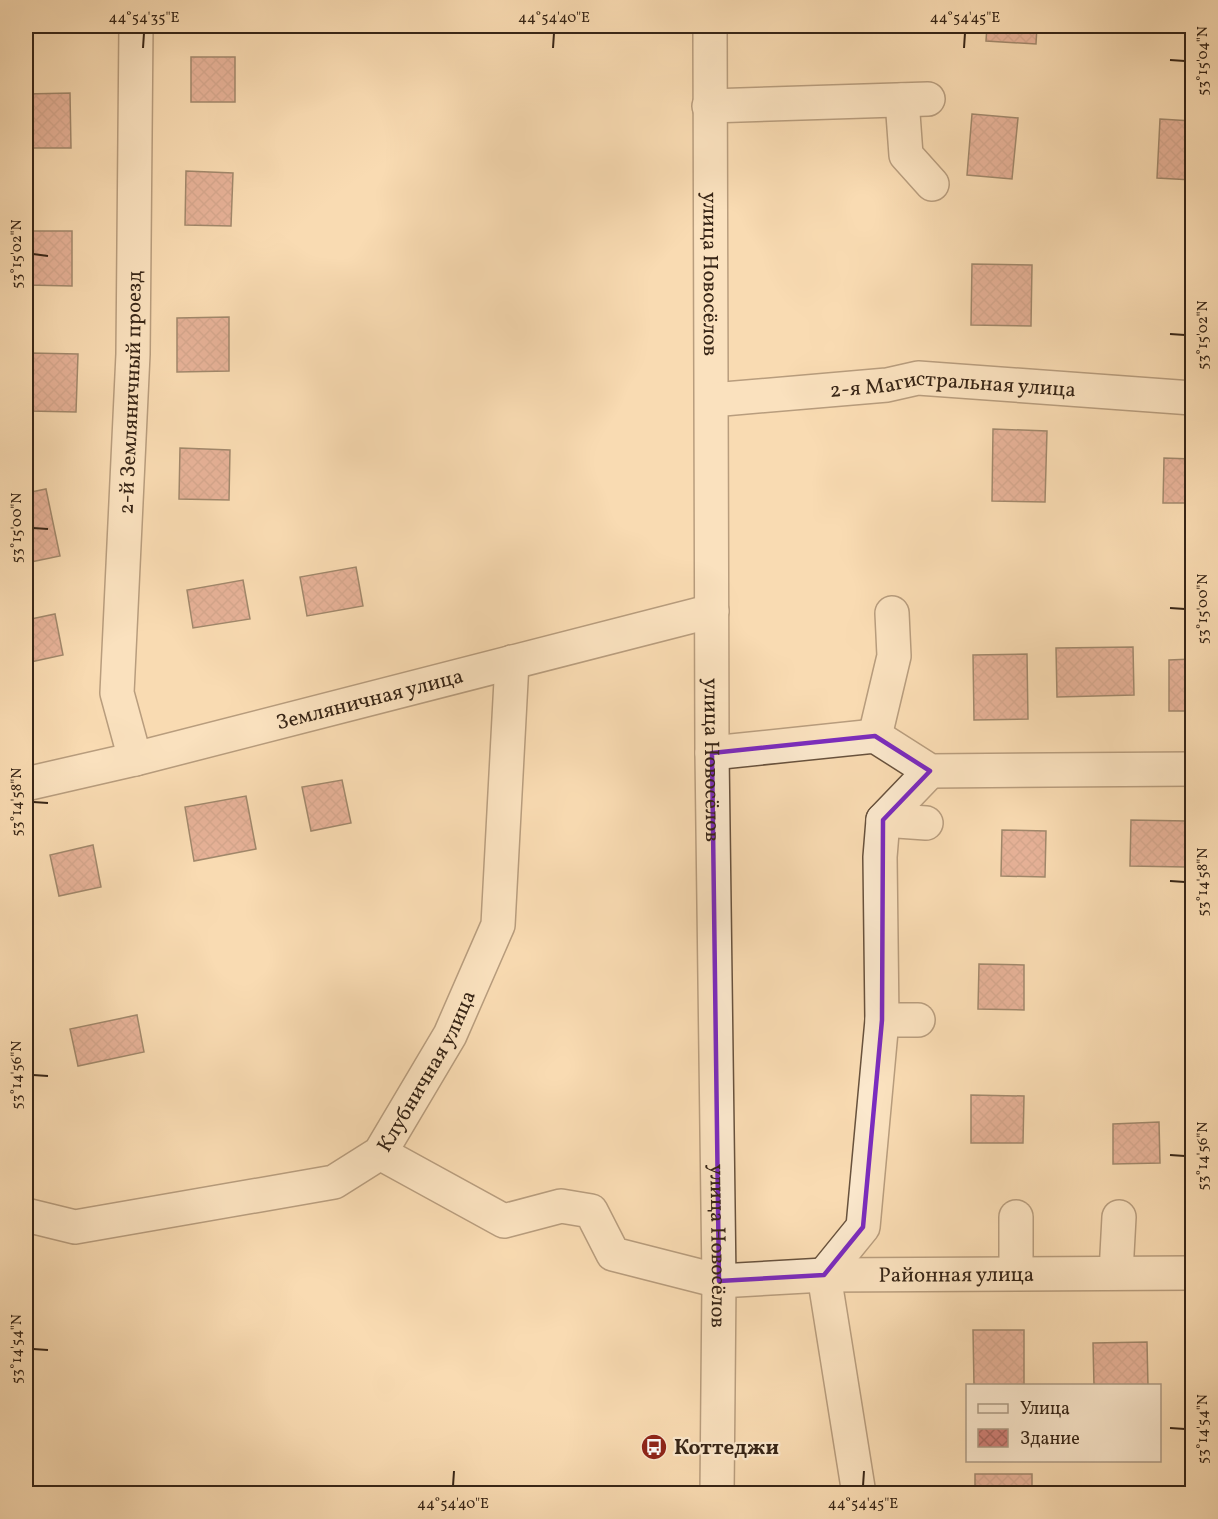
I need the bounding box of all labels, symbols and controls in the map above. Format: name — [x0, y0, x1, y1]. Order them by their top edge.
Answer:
text: 44°54'35"E — [109, 8, 179, 29]
text: 44°54'40"E — [518, 8, 590, 29]
text: 44°54'45"E — [930, 8, 1000, 29]
text: 53°15'04"N — [1193, 26, 1214, 96]
street label: улица Новосёлов — [694, 192, 724, 356]
text: 53°15'02"N — [7, 219, 28, 289]
street label: 2-й Земляничный проезд — [112, 271, 150, 515]
text: 53°15'02"N — [1193, 300, 1214, 370]
street label: 2-я Магистральная улица — [829, 365, 1077, 406]
text: 53°15'00"N — [7, 493, 28, 563]
text: 53°15'00"N — [1193, 574, 1214, 644]
street label: Земляничная улица — [273, 662, 467, 738]
street label: улица Новосёлов — [696, 678, 726, 842]
text: 53°14'58"N — [7, 768, 28, 836]
text: 53°14'58"N — [1193, 848, 1214, 916]
street label: Клубничная улица — [371, 986, 484, 1158]
text: 53°14'56"N — [7, 1041, 28, 1109]
text: 53°14'56"N — [1193, 1122, 1214, 1190]
street label: улица Новосёлов — [701, 1164, 732, 1328]
street label: Районная улица — [878, 1261, 1034, 1291]
text: 53°14'54"N — [7, 1314, 28, 1384]
legend — [966, 1384, 1161, 1462]
text: 53°14'54"N — [1193, 1394, 1214, 1464]
text: Улица — [1020, 1397, 1070, 1422]
text: Здание — [1020, 1427, 1080, 1452]
bus stop icon: Коттеджи — [639, 1432, 669, 1462]
place label: Коттеджи — [674, 1434, 779, 1463]
text: 44°54'40"E — [417, 1494, 489, 1515]
text: 44°54'45"E — [828, 1494, 898, 1515]

